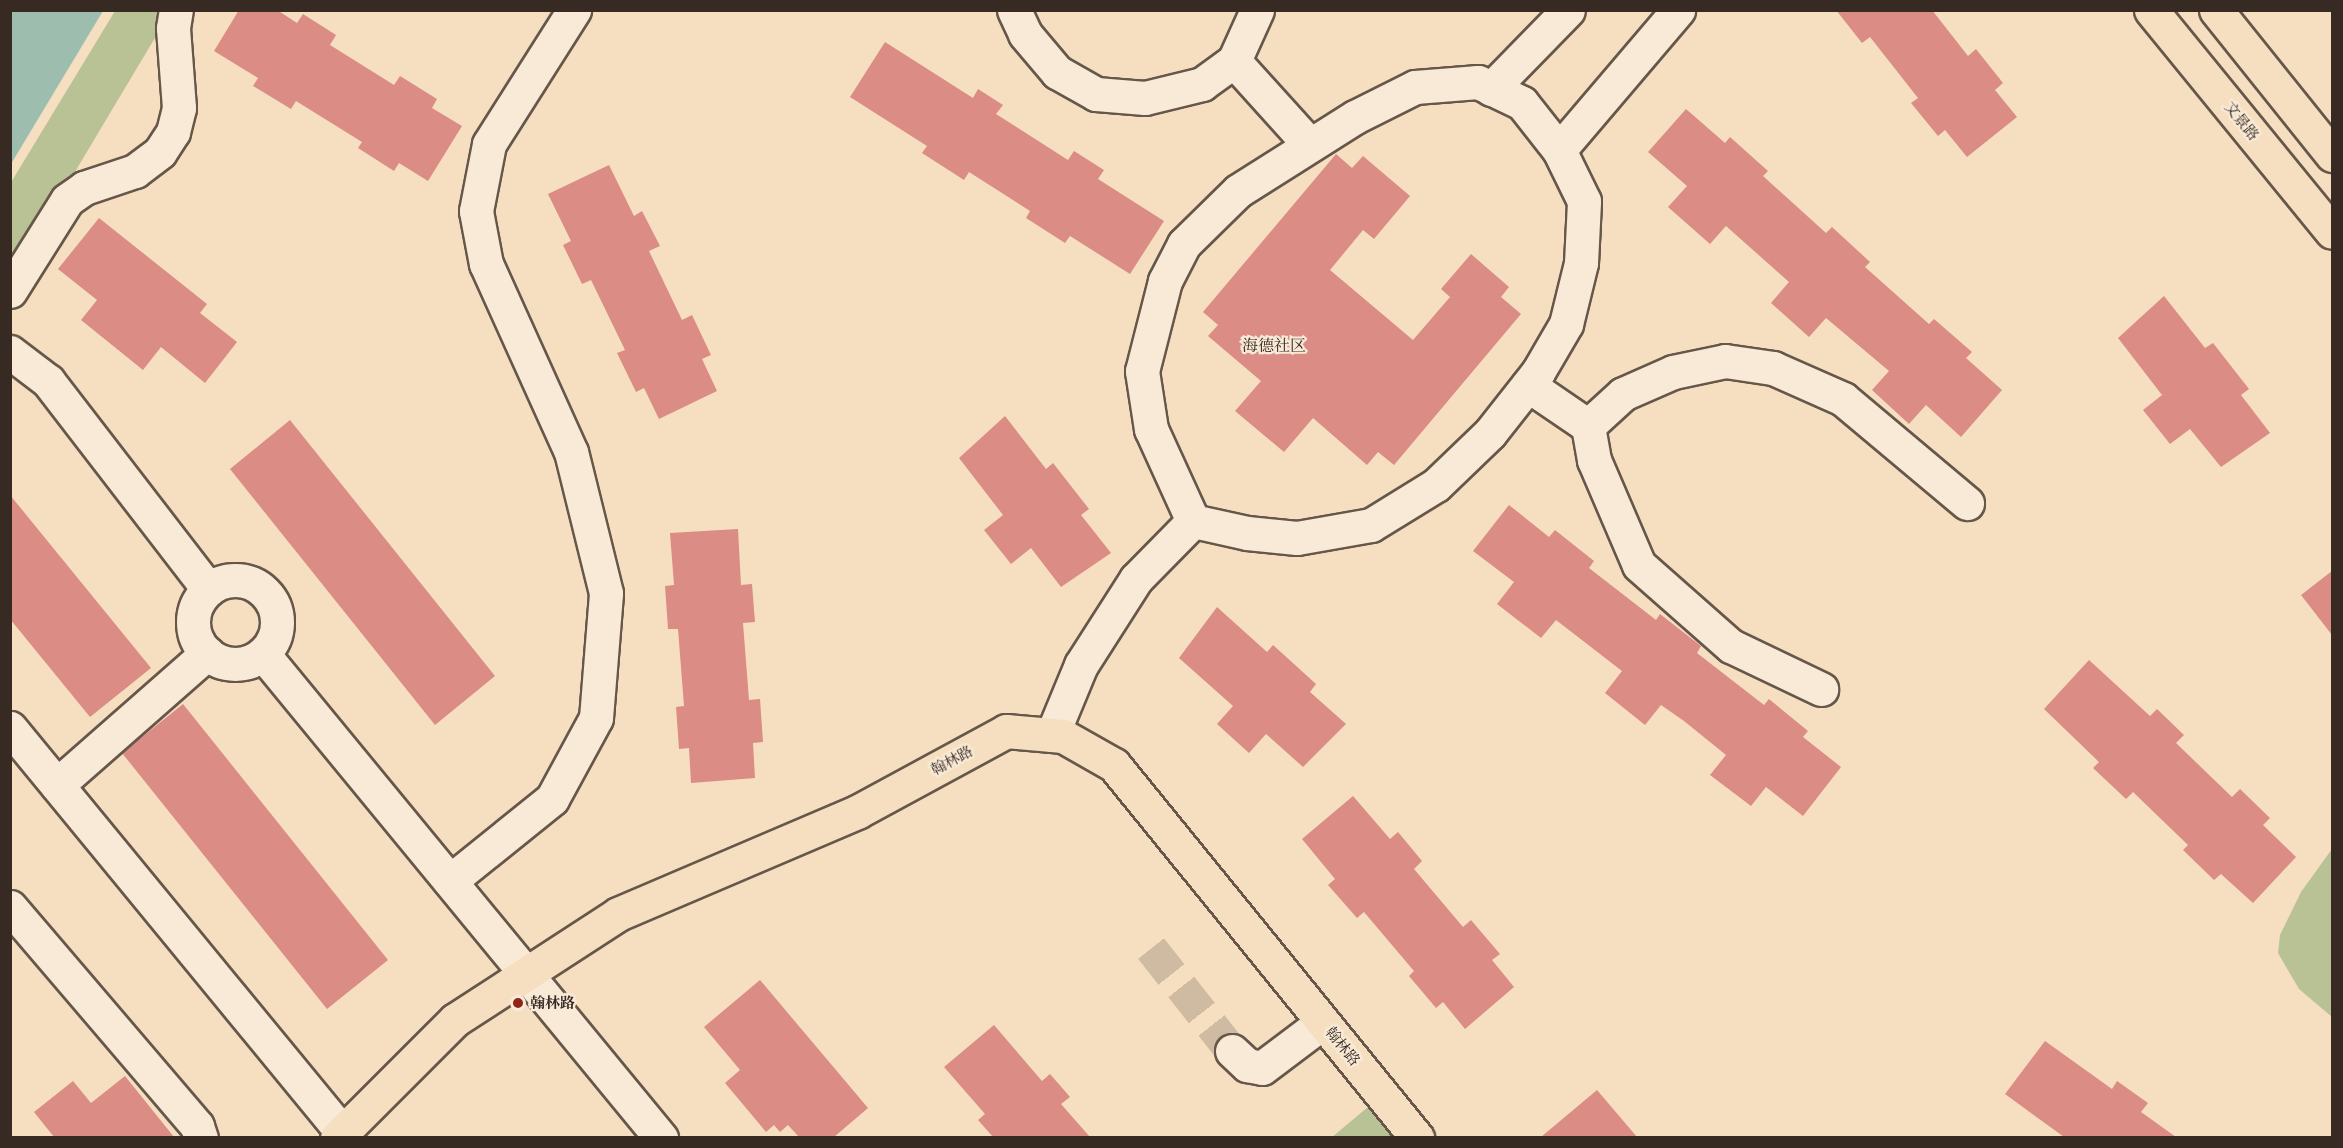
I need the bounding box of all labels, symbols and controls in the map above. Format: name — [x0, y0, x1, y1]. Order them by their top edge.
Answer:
street label: 文景路 — [2221, 98, 2263, 144]
district label: 海德社区 — [1242, 335, 1306, 355]
street label: 翰林路 — [928, 741, 976, 779]
place label: 翰林路 — [530, 994, 575, 1012]
marker: 翰林路 — [511, 996, 525, 1010]
street label: 翰林路 — [1322, 1023, 1364, 1069]

